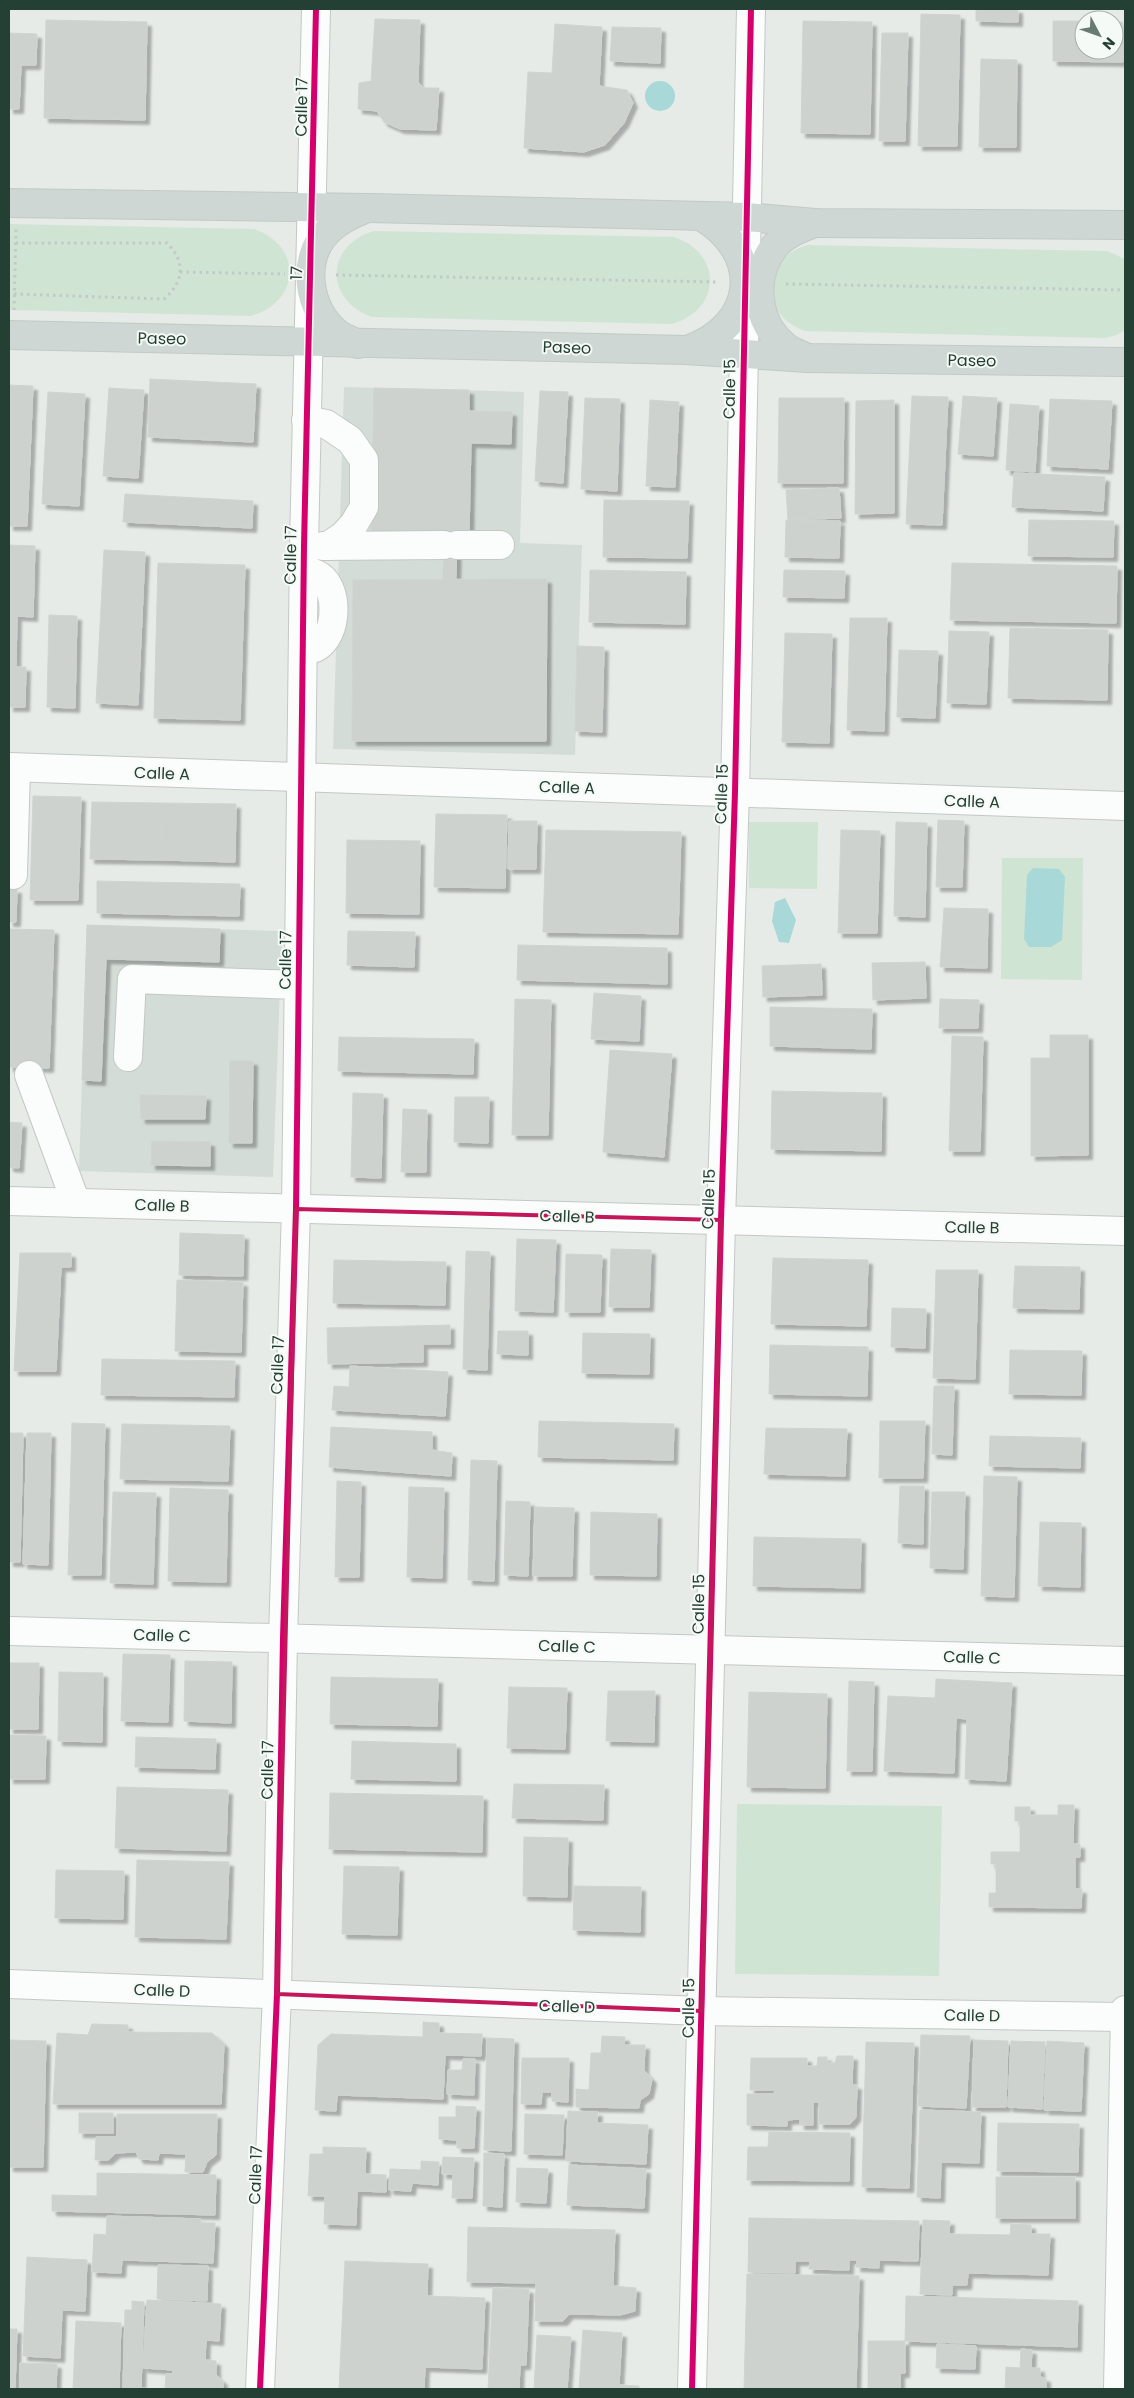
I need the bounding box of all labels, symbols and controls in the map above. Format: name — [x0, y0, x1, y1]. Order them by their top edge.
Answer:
north arrow — [1074, 10, 1124, 60]
text: N — [1098, 33, 1120, 54]
street label: Calle 17 — [289, 77, 314, 137]
street label: 17 — [285, 265, 308, 280]
street label: Paseo — [137, 327, 186, 350]
street label: Paseo — [542, 335, 592, 360]
street label: Paseo — [947, 349, 996, 372]
street label: Calle 15 — [717, 359, 742, 419]
street label: Calle 17 — [278, 525, 303, 585]
street label: Calle A — [134, 761, 191, 786]
street label: Calle 15 — [709, 763, 734, 825]
street label: Calle A — [539, 775, 596, 800]
street label: Calle A — [944, 789, 1001, 814]
street label: Calle 17 — [273, 930, 298, 990]
street label: Calle 15 — [696, 1168, 721, 1230]
street label: Calle B — [134, 1193, 190, 1218]
street label: Calle B — [539, 1204, 595, 1229]
street label: Calle B — [944, 1216, 1000, 1239]
street label: Calle 17 — [265, 1335, 290, 1395]
street label: Calle 15 — [686, 1574, 711, 1634]
street label: Calle C — [133, 1623, 191, 1648]
street label: Calle C — [538, 1634, 596, 1659]
street label: Calle C — [943, 1645, 1001, 1670]
street label: Calle 17 — [255, 1740, 280, 1800]
street label: Calle D — [133, 1978, 191, 2003]
street label: Calle 15 — [676, 1978, 701, 2038]
street label: Calle D — [538, 1994, 596, 2019]
street label: Calle D — [944, 2004, 1000, 2027]
street label: Calle 17 — [243, 2145, 268, 2205]

